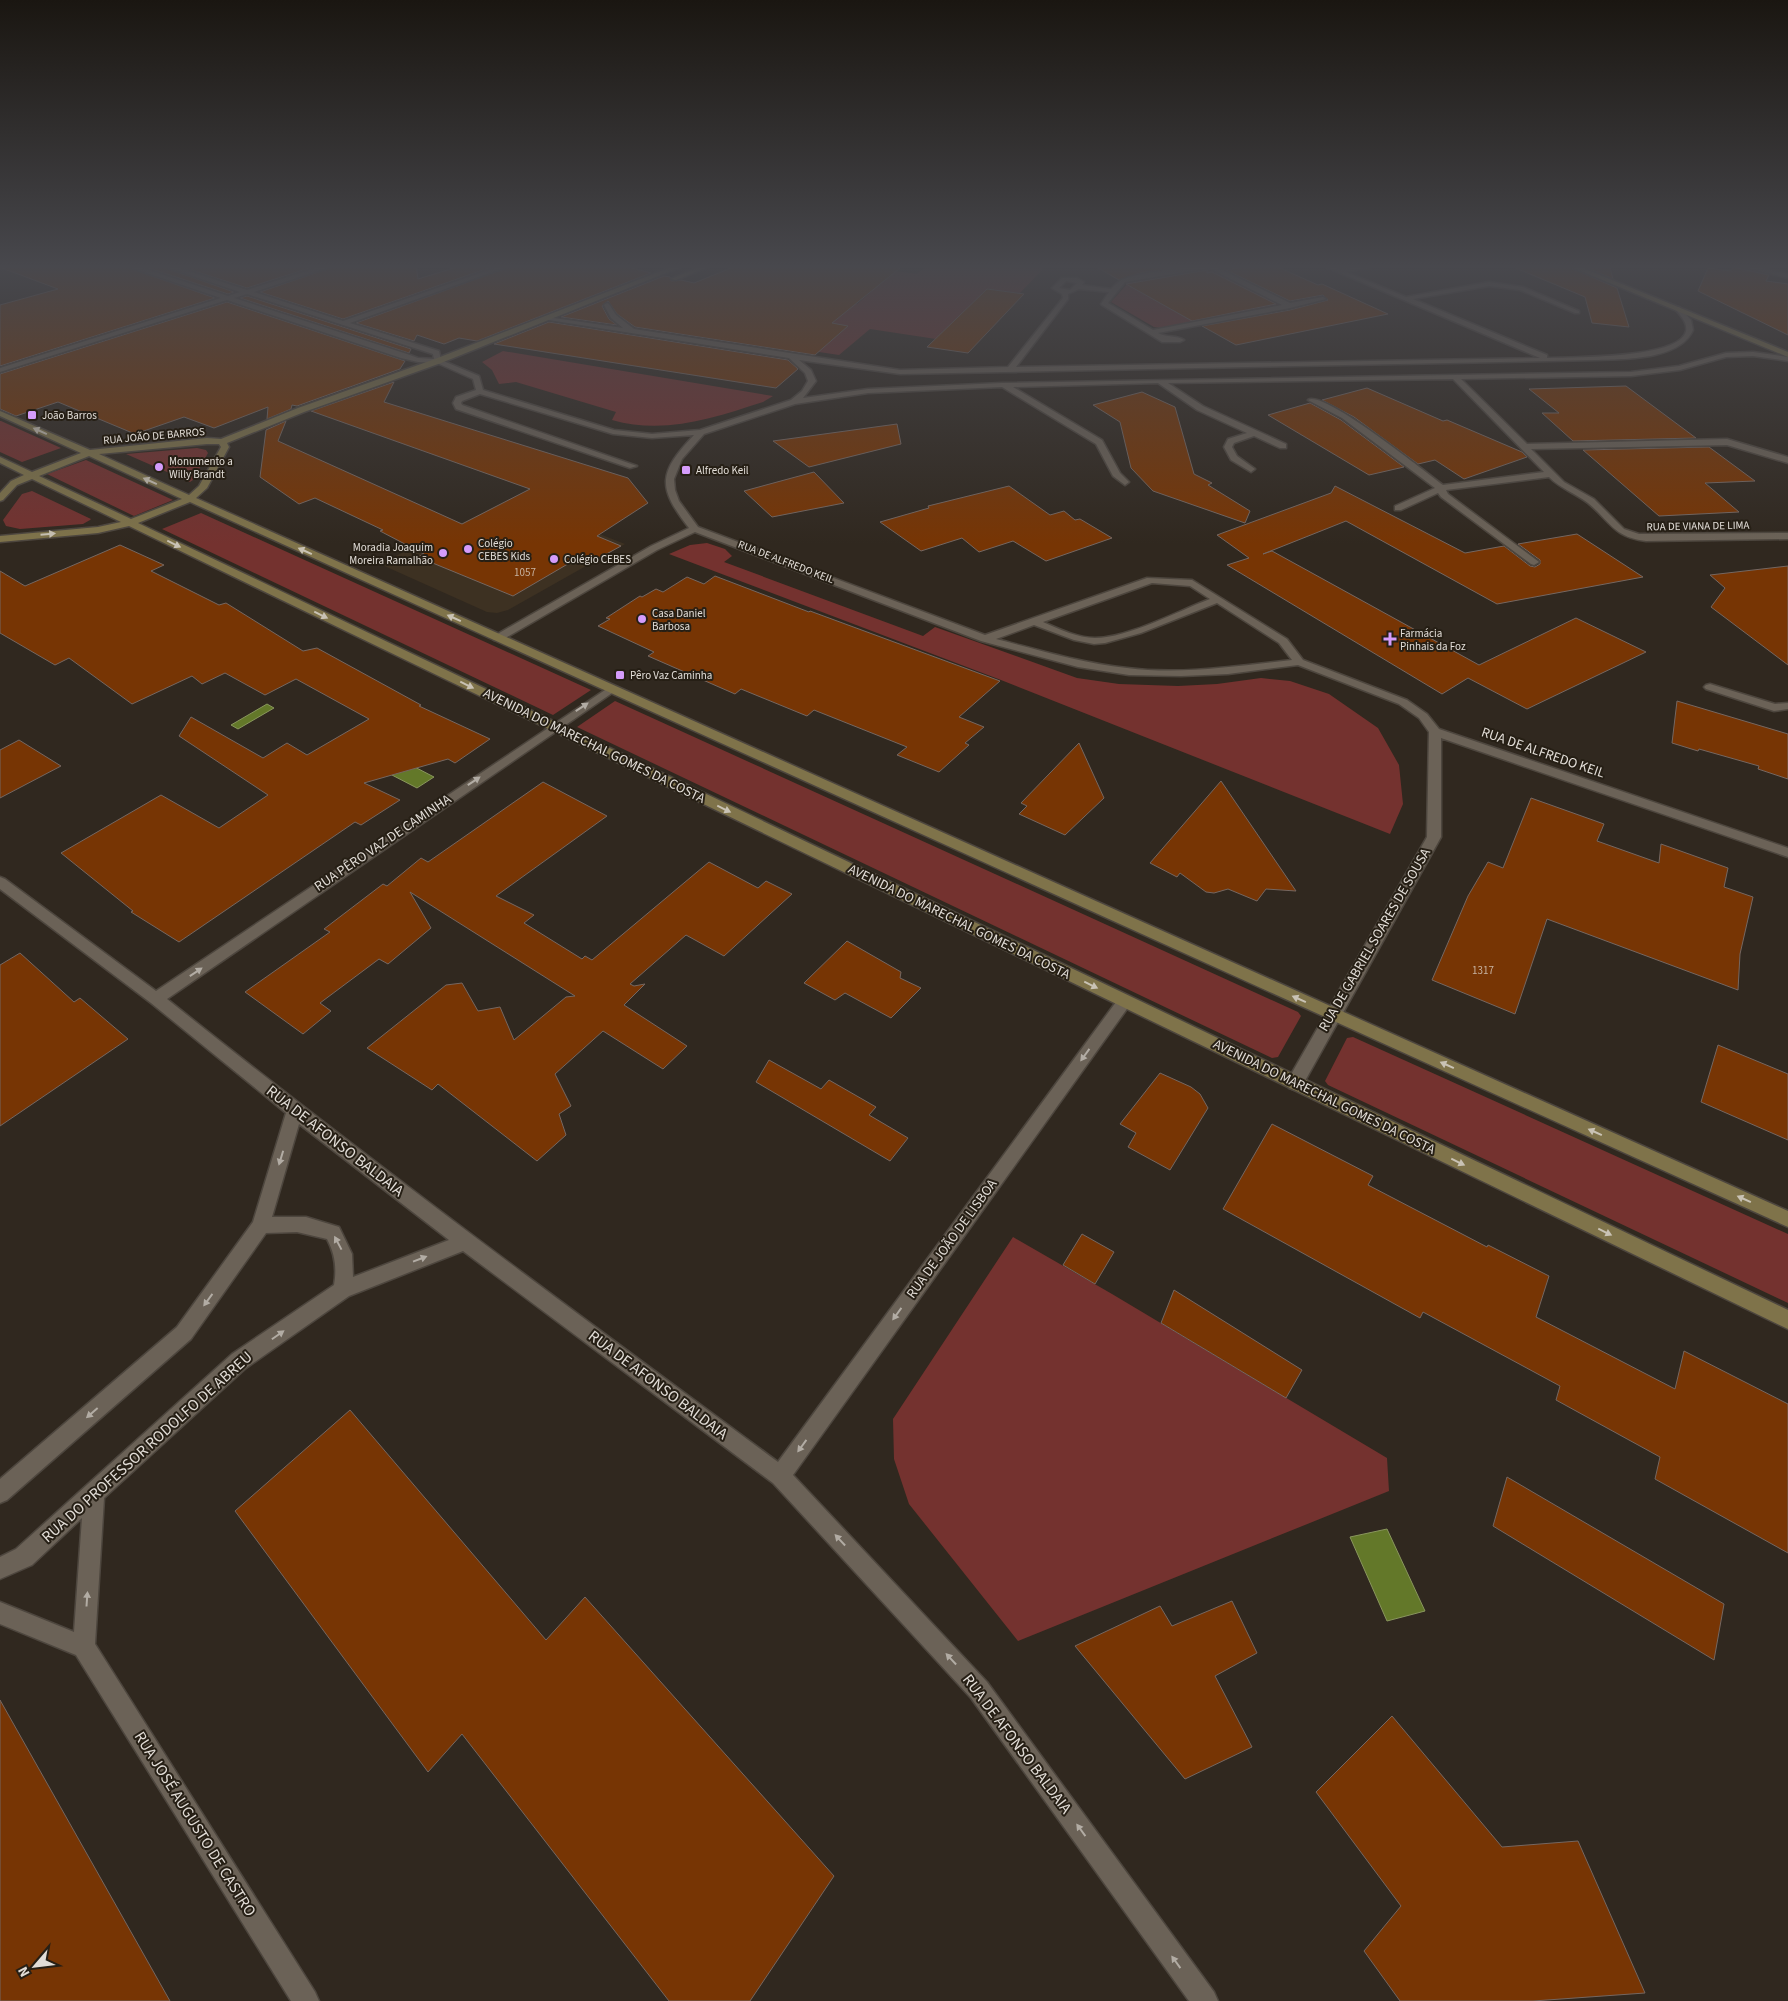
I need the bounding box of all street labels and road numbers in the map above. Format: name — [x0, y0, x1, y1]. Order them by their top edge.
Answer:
street label: RUA JOÃO DE BARROS — [102, 424, 206, 448]
street label: RUA DE VIANA DE LIMA — [1646, 518, 1750, 534]
street label: RUA DE ALFREDO KEIL — [736, 537, 837, 587]
street label: AVENIDA DO MARECHAL GOMES DA COSTA — [479, 683, 709, 809]
street label: RUA DE ALFREDO KEIL — [1479, 722, 1608, 784]
street label: RUA PÊRO VAZ DE CAMINHA — [310, 789, 456, 896]
street label: RUA DE GABRIEL SOARES DE SOUSA — [1314, 844, 1436, 1035]
street label: AVENIDA DO MARECHAL GOMES DA COSTA — [844, 859, 1074, 985]
street label: AVENIDA DO MARECHAL GOMES DA COSTA — [1209, 1034, 1439, 1160]
street label: RUA DE AFONSO BALDAIA — [261, 1080, 409, 1202]
street label: RUA DE JOÃO DE LISBOA — [902, 1175, 1002, 1303]
street label: RUA DE AFONSO BALDAIA — [584, 1325, 733, 1445]
street label: RUA DO PROFESSOR RODOLFO DE ABREU — [37, 1346, 257, 1548]
street label: RUA DE AFONSO BALDAIA — [957, 1670, 1077, 1819]
street label: RUA JOSÉ AUGUSTO DE CASTRO — [129, 1727, 261, 1921]

